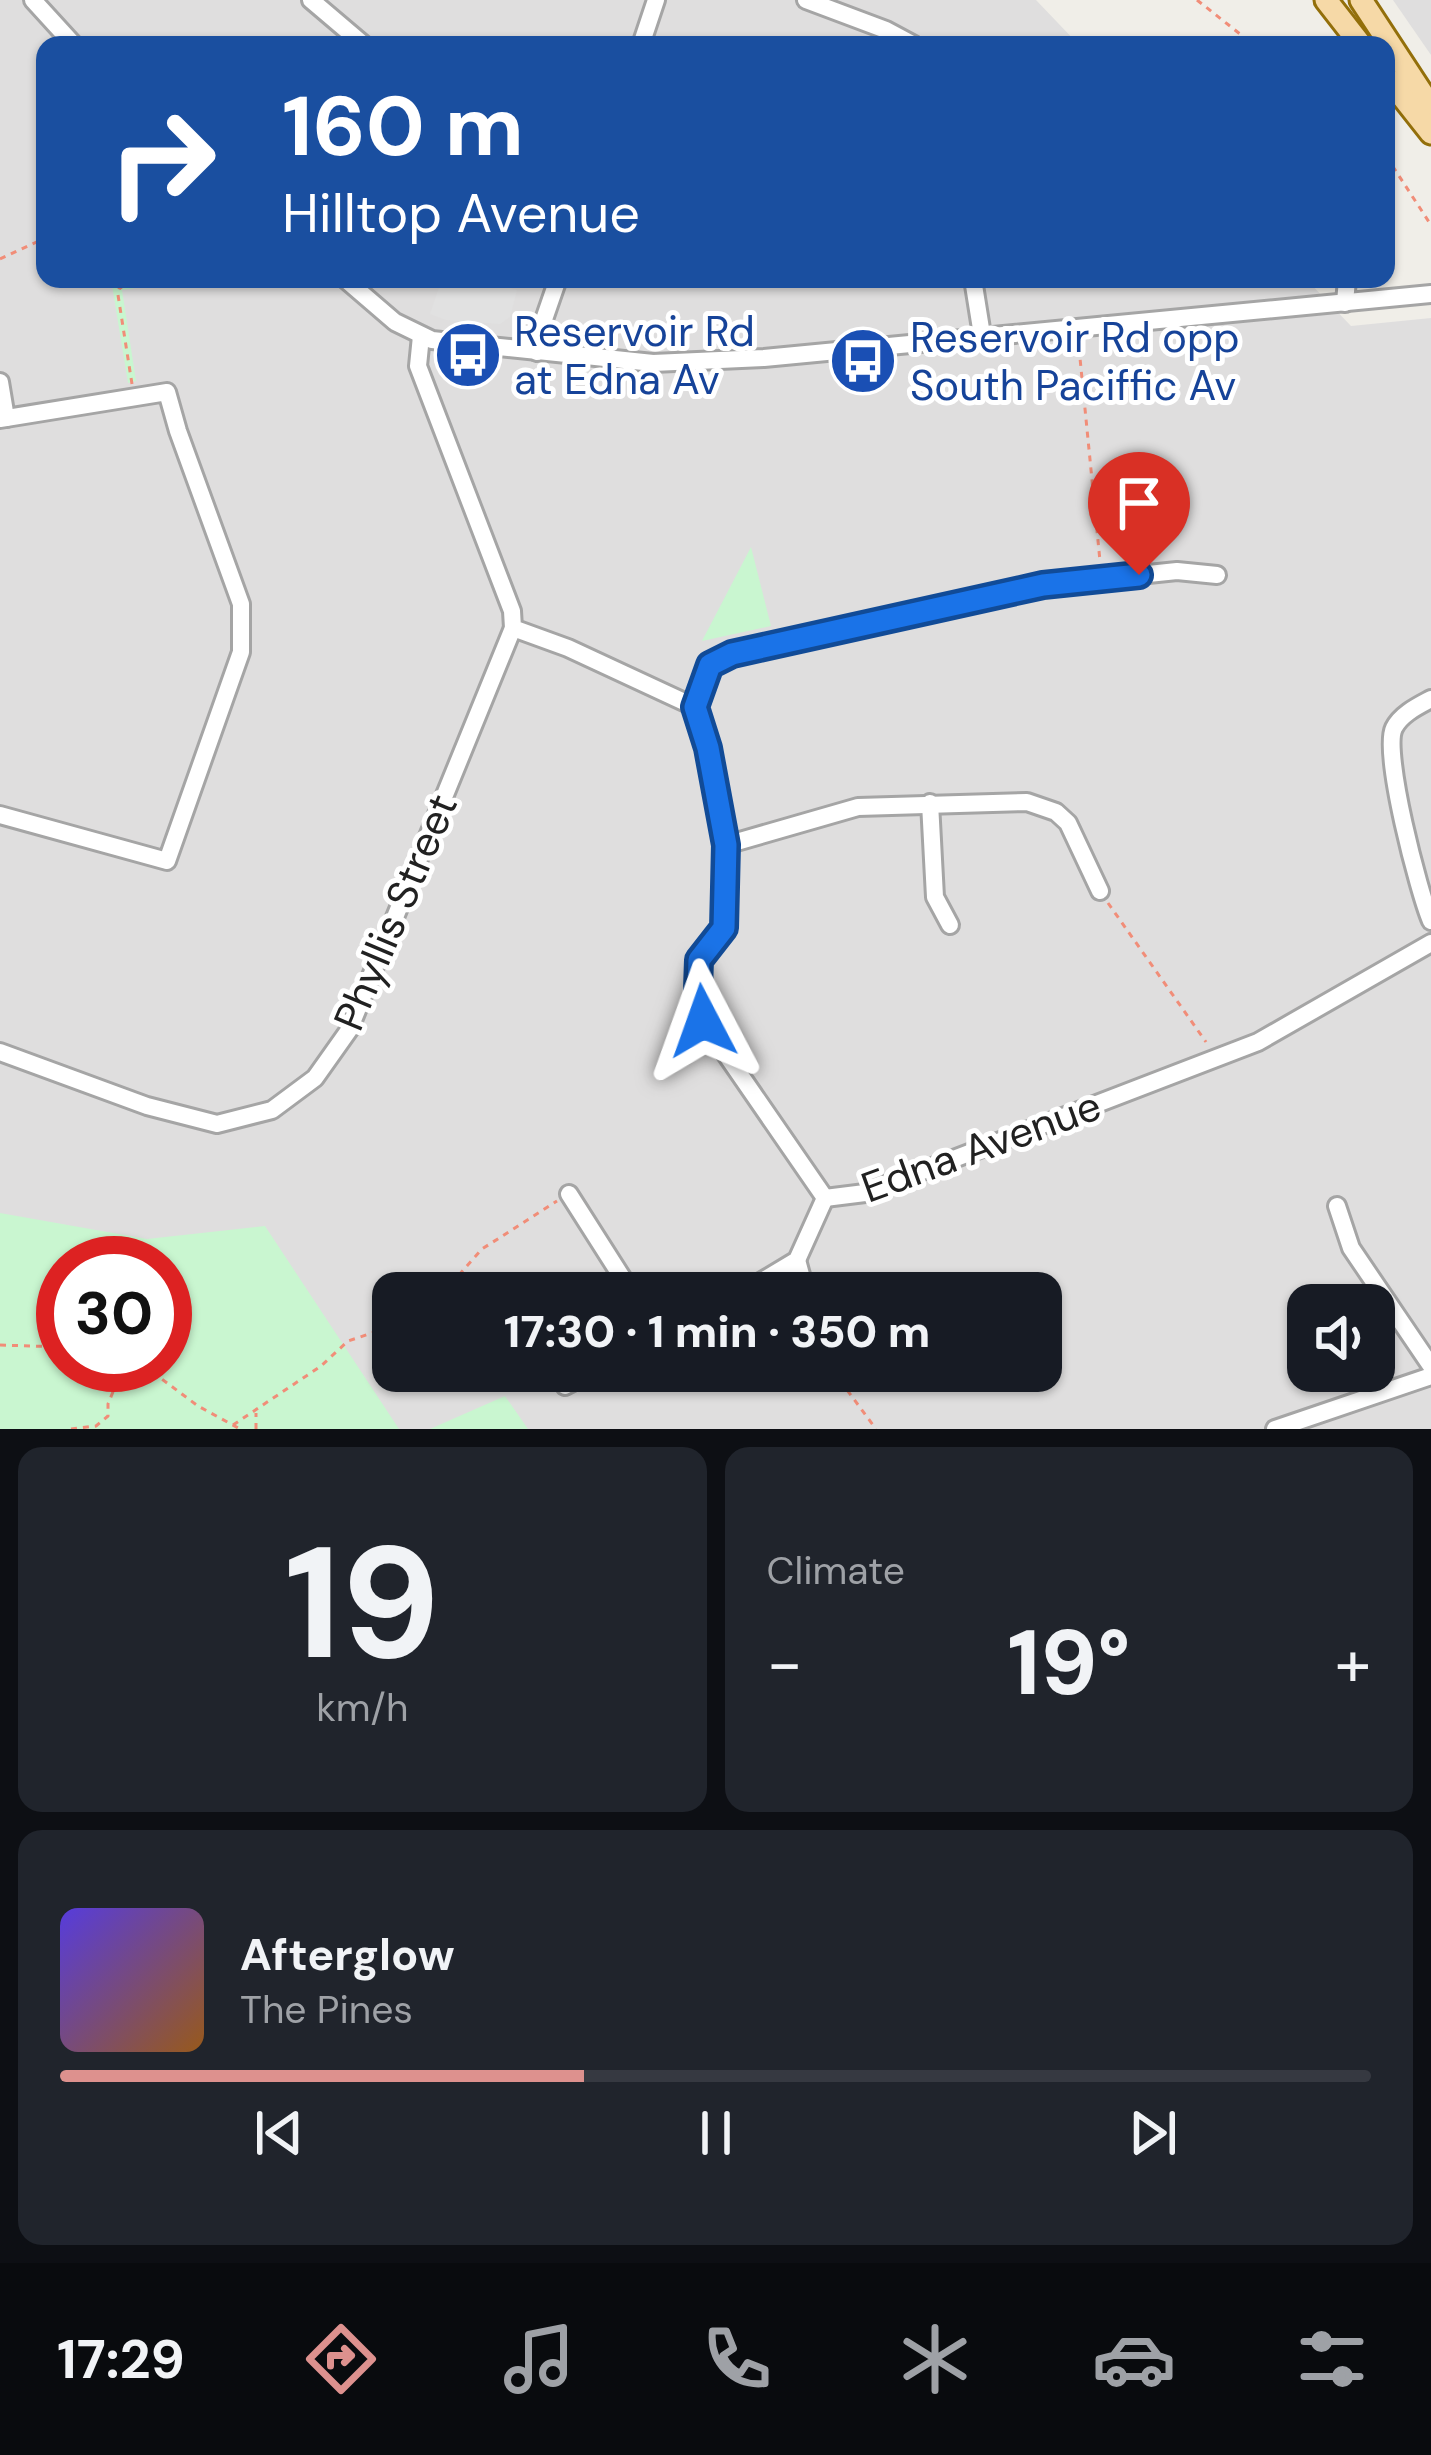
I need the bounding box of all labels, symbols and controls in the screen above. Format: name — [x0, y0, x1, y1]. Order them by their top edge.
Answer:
text: 160 m — [282, 72, 524, 181]
icon: right — [84, 84, 240, 240]
text: Hilltop Avenue — [282, 178, 640, 249]
place label: Reservoir Rd at Edna Av — [514, 304, 755, 407]
place label: Reservoir Rd opp South Paciffic Av — [910, 310, 1240, 413]
bus stop icon: Reservoir Rd at Edna Av — [433, 320, 503, 390]
bus stop icon: Reservoir Rd opp South Paciffic Av — [828, 326, 898, 396]
pin — [1088, 452, 1190, 575]
icon: arrive — [1106, 470, 1172, 536]
street label: Phyllis Street — [321, 786, 470, 1039]
position arrow — [640, 958, 766, 1084]
street label: Edna Avenue — [854, 1078, 1108, 1215]
speed limit sign: 30 — [36, 1236, 192, 1392]
map controls — [1287, 1284, 1395, 1392]
button: sound — [1287, 1284, 1395, 1392]
text: 17:30 · 1 min · 350 m — [504, 1302, 930, 1361]
text: 19 — [284, 1502, 440, 1705]
text: Climate — [767, 1545, 905, 1596]
text: 19° — [1007, 1605, 1130, 1722]
text: − — [767, 1621, 803, 1706]
text: + — [1335, 1621, 1371, 1706]
text: km/h — [316, 1682, 408, 1733]
text: Afterglow — [240, 1925, 455, 1984]
text: The Pines — [240, 1984, 413, 2035]
icon: previous — [246, 2100, 312, 2166]
icon: pause — [683, 2100, 749, 2166]
icon: next — [1120, 2100, 1186, 2166]
icon: directions — [299, 2317, 383, 2401]
icon: music — [497, 2317, 581, 2401]
icon: phone — [695, 2317, 779, 2401]
icon: climate — [893, 2317, 977, 2401]
icon: car — [1092, 2317, 1176, 2401]
icon: filters — [1290, 2317, 1374, 2401]
text: 17:29 — [57, 2324, 185, 2395]

